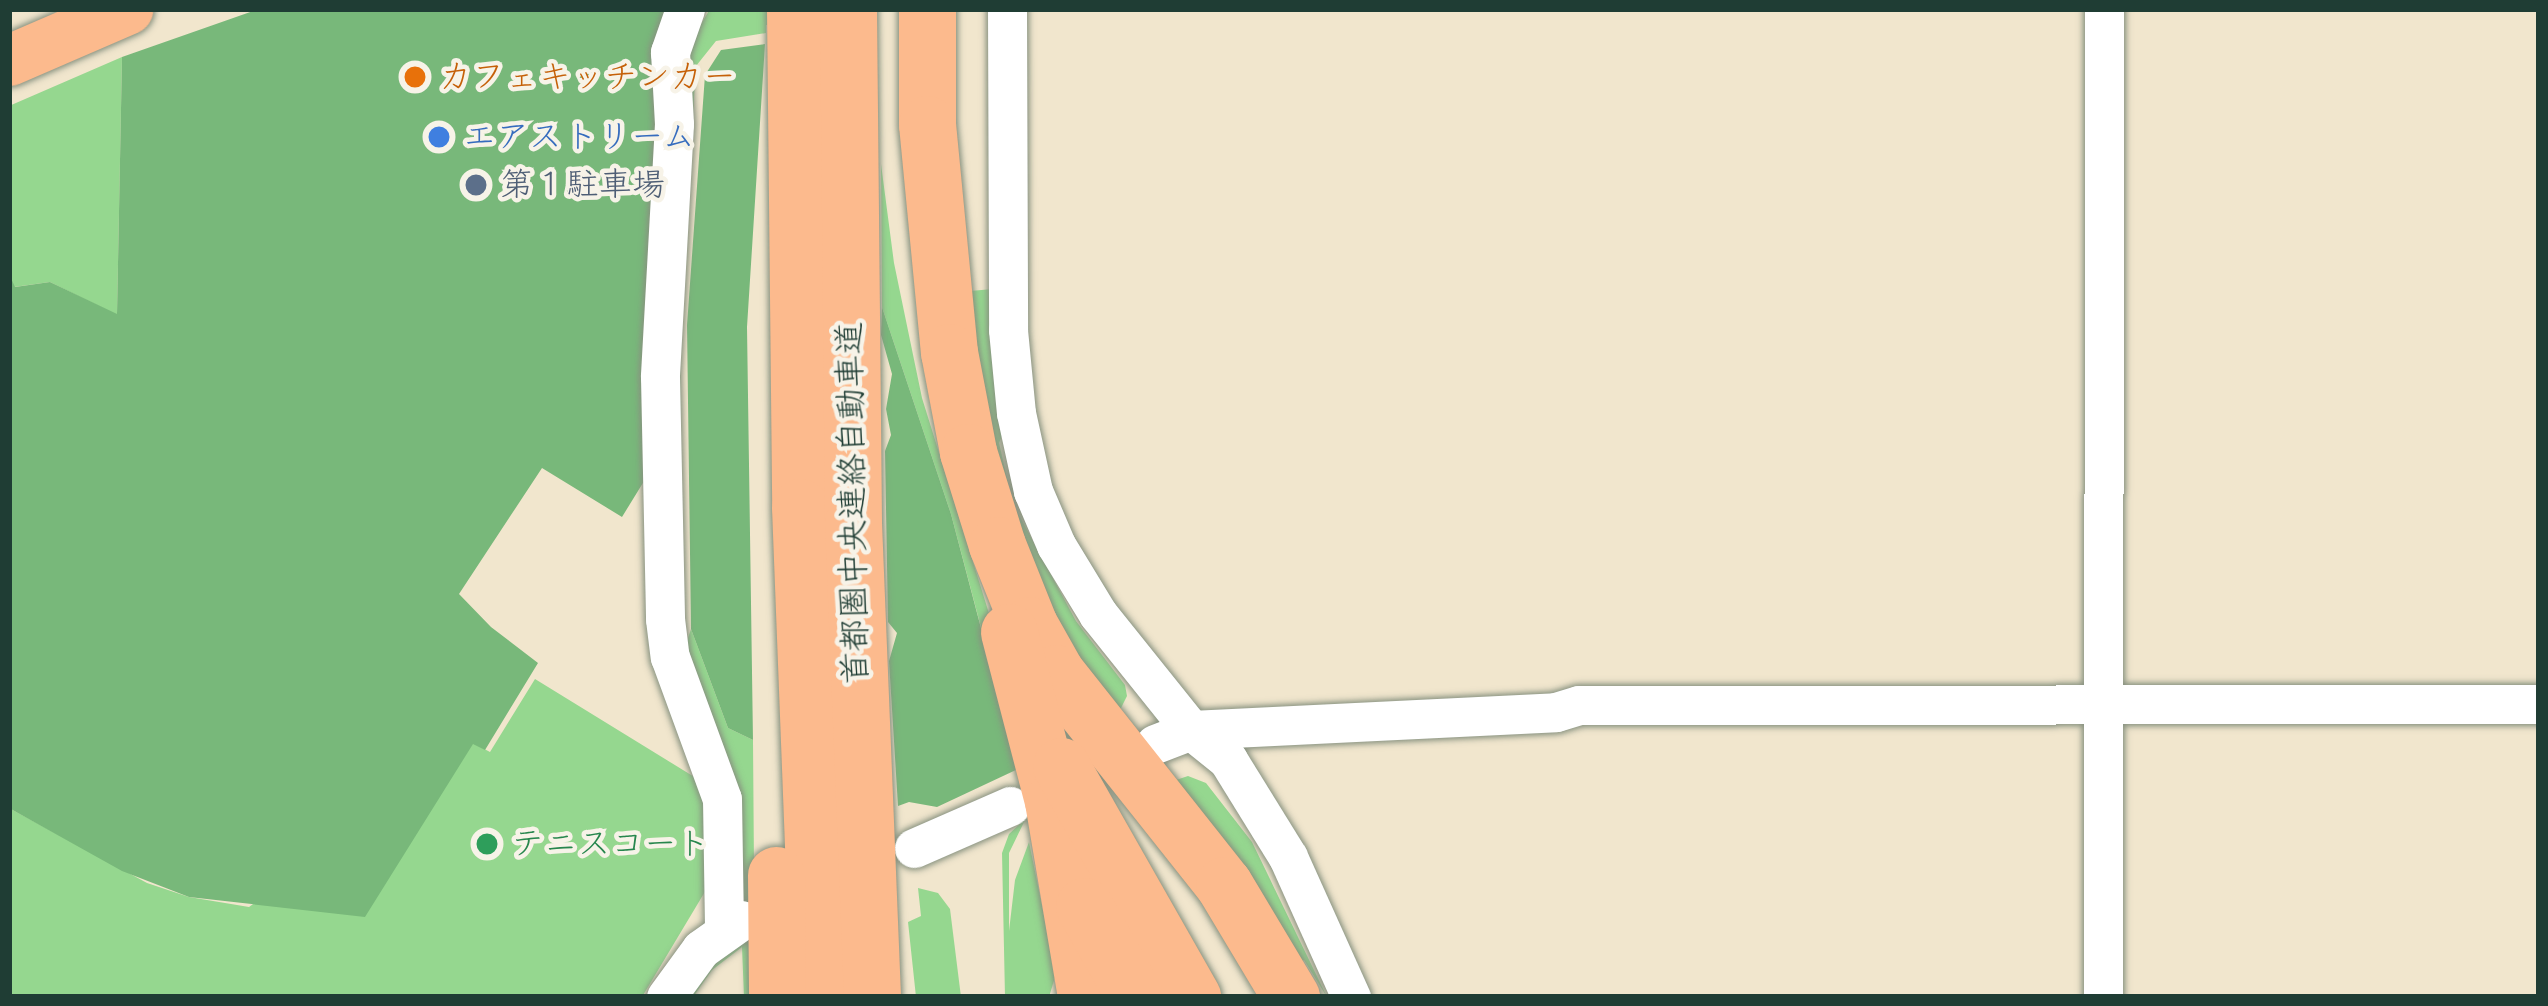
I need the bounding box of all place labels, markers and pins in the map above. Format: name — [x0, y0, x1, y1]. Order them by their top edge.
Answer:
place label: カフェキッチンカー — [439, 57, 736, 97]
marker: カフェキッチンカー — [402, 64, 428, 90]
place label: エアストリーム — [463, 117, 694, 157]
marker: エアストリーム — [426, 124, 452, 150]
place label: 第１駐車場 — [500, 165, 665, 205]
marker: 第１駐車場 — [463, 172, 489, 198]
place label: テニスコート — [511, 824, 709, 864]
marker: テニスコート — [474, 831, 500, 857]

